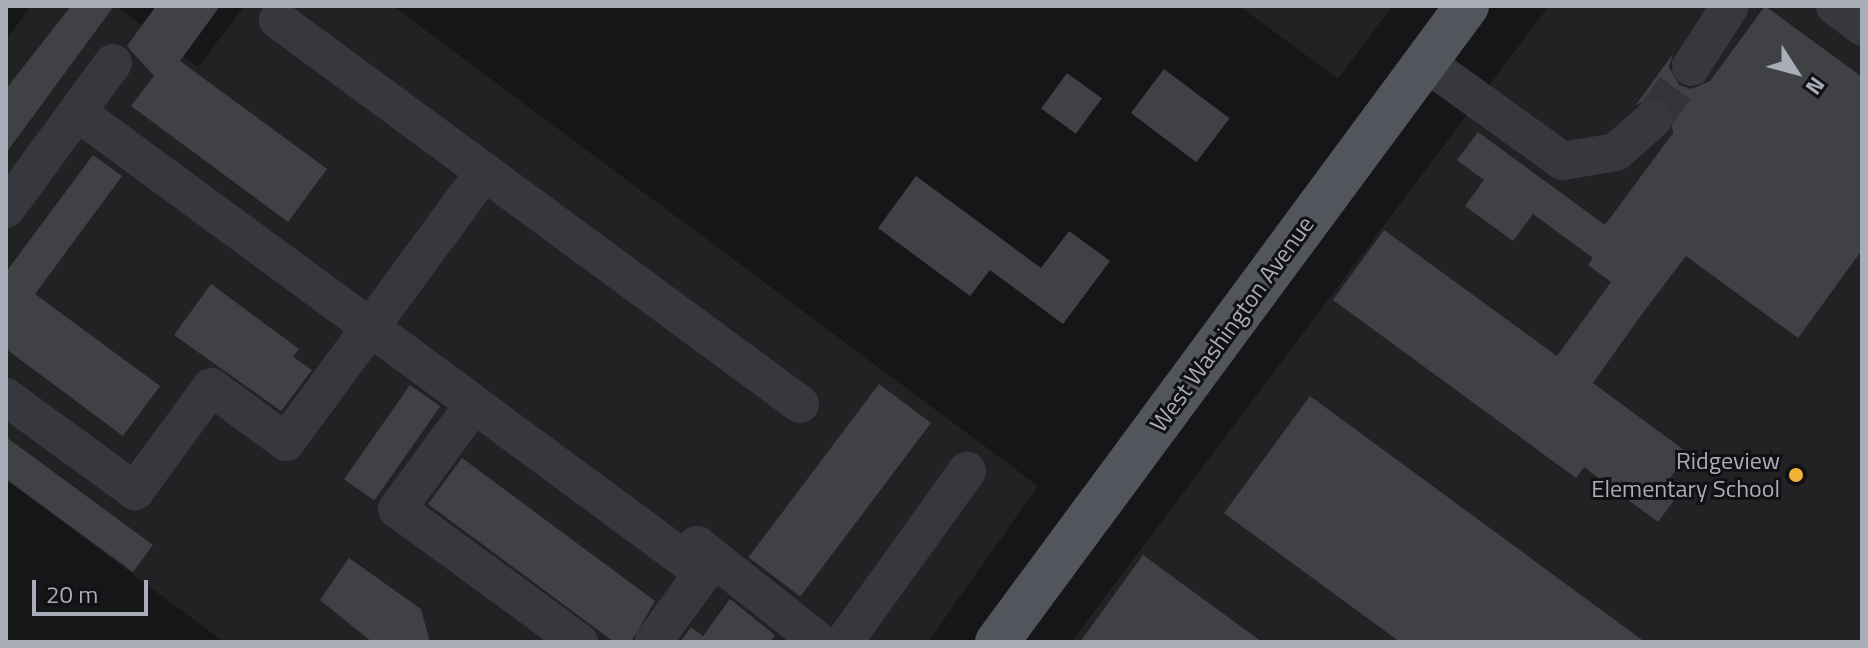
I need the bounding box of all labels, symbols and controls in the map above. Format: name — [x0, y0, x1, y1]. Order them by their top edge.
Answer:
north arrow — [1756, 32, 1836, 112]
text: N — [1797, 70, 1834, 102]
street label: West Washington Avenue — [1144, 211, 1320, 437]
place label: Ridgeview Elementary School — [1591, 447, 1780, 503]
marker: Ridgeview Elementary School — [1787, 466, 1805, 484]
scale bar — [36, 564, 152, 614]
text: 20 m — [46, 576, 98, 612]

